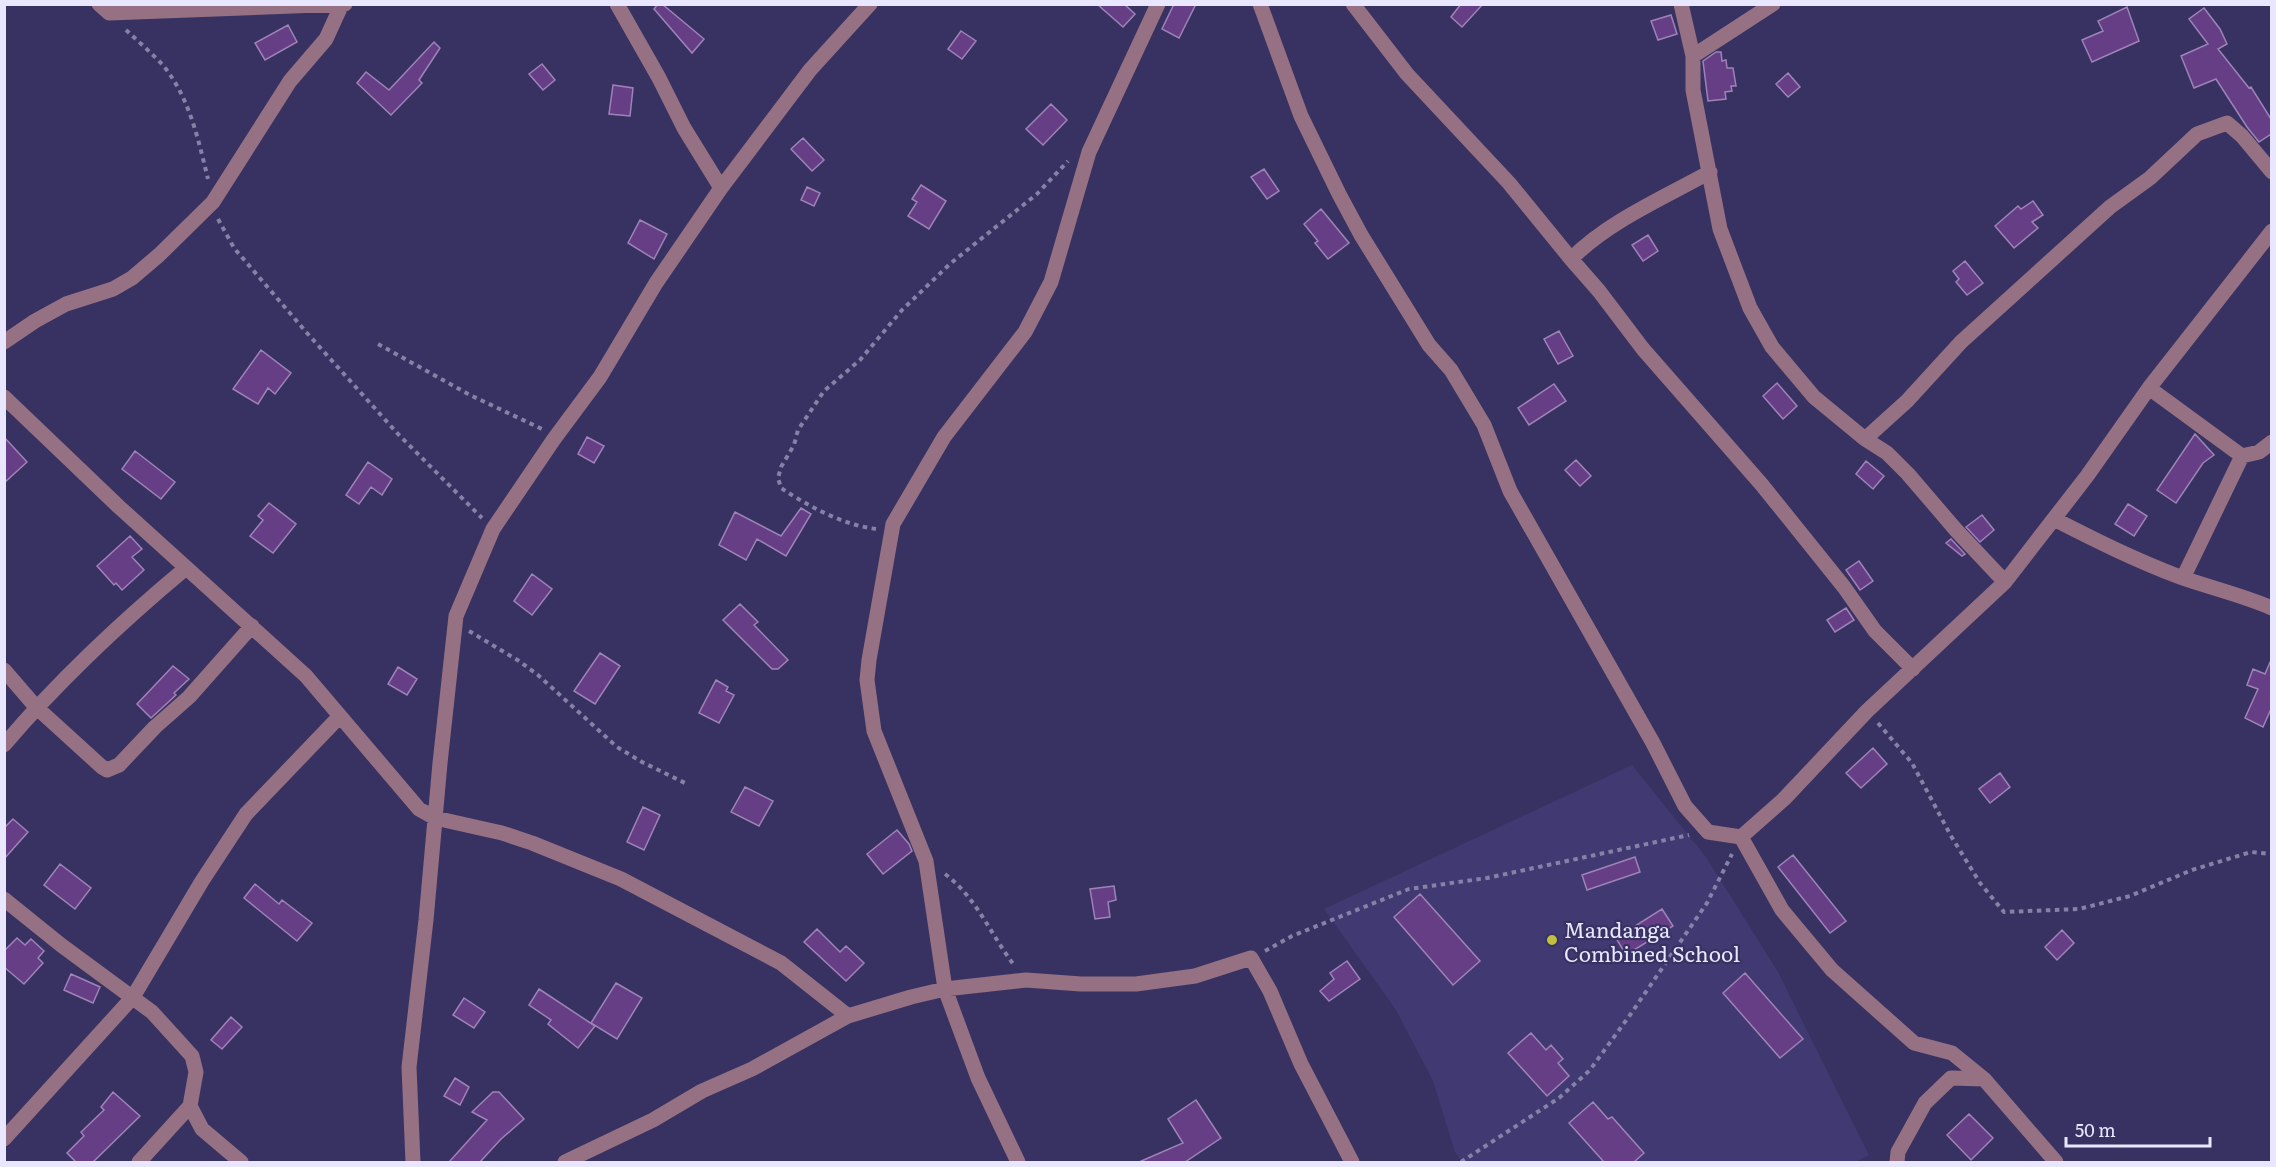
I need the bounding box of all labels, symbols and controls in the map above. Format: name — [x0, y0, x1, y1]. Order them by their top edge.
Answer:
place label: Mandanga Combined School — [1564, 913, 1740, 968]
marker: Mandanga Combined School — [1545, 933, 1559, 947]
scale bar — [2066, 1110, 2210, 1148]
text: 50 m — [2075, 1116, 2116, 1143]

